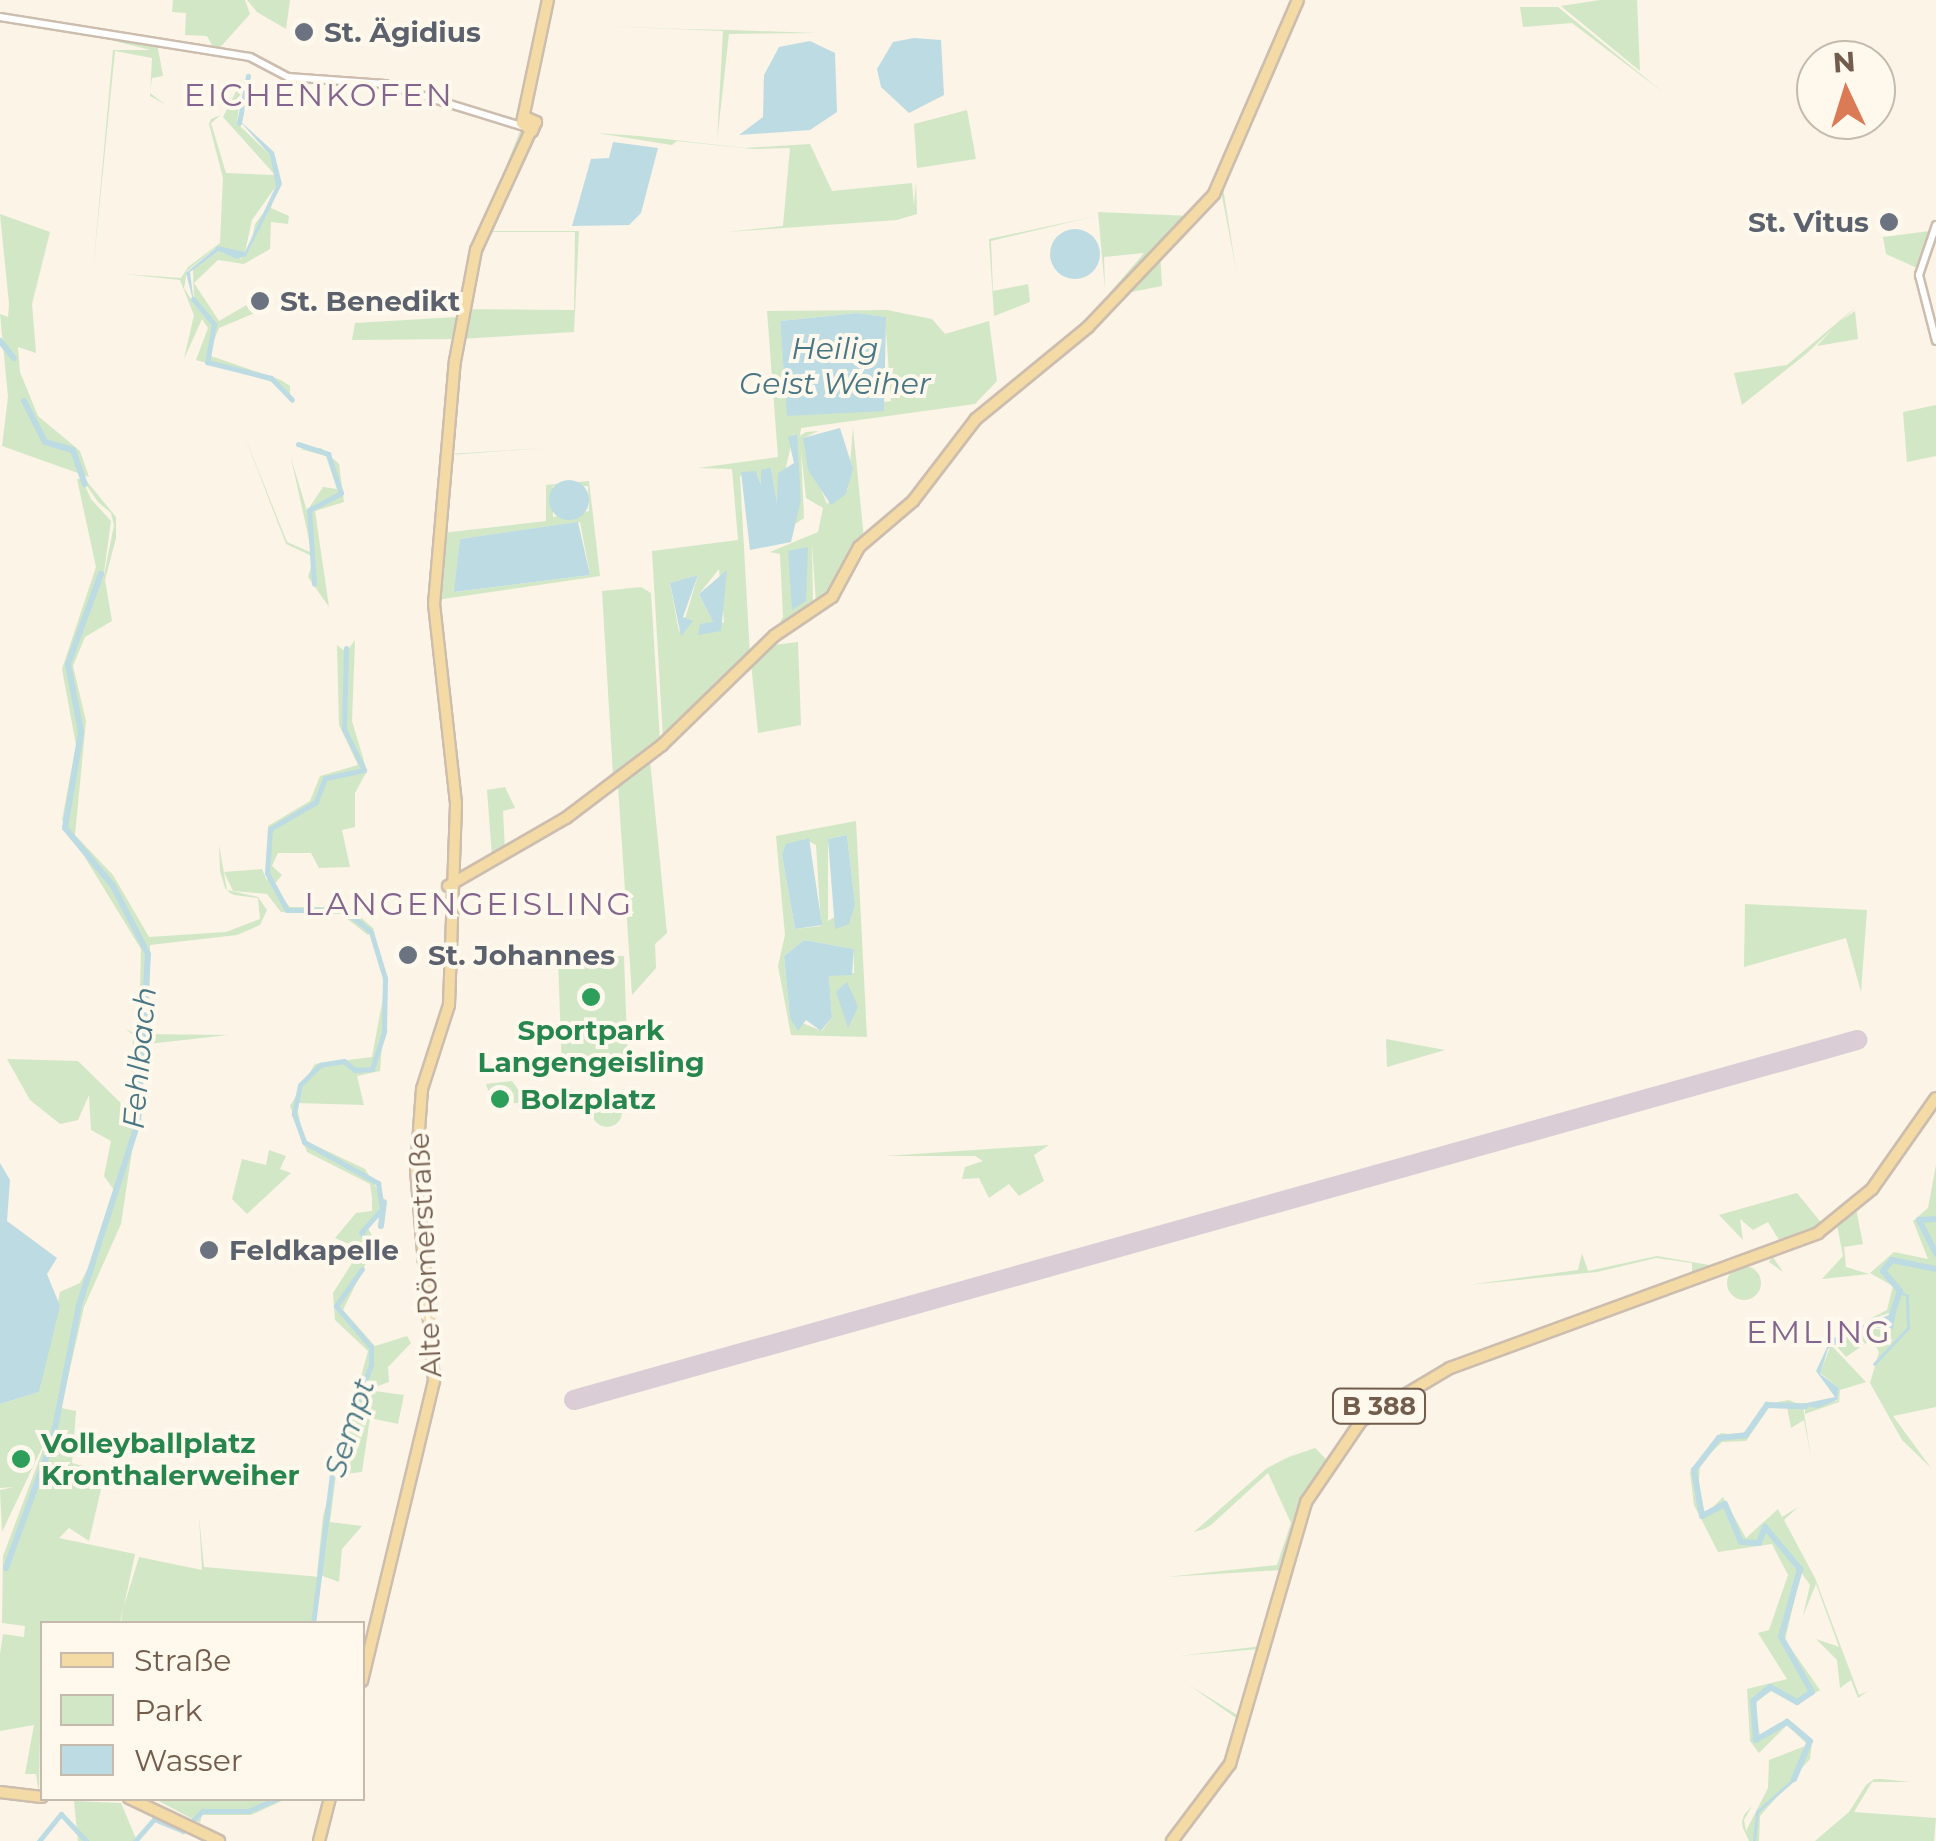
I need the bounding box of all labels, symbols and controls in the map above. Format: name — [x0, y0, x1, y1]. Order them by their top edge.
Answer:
place label: St. Ägidius — [324, 15, 481, 49]
marker: St. Ägidius — [293, 21, 315, 43]
north arrow — [1796, 40, 1896, 140]
text: N — [1832, 44, 1857, 80]
district label: EICHENKOFEN — [184, 76, 454, 114]
place label: St. Vitus — [1748, 205, 1869, 239]
marker: St. Vitus — [1878, 211, 1900, 233]
place label: St. Benedikt — [280, 284, 460, 318]
marker: St. Benedikt — [249, 290, 271, 312]
water label: Heilig Geist Weiher — [739, 331, 931, 402]
district label: LANGENGEISLING — [304, 885, 634, 923]
place label: St. Johannes — [428, 938, 615, 972]
marker: St. Johannes — [397, 944, 419, 966]
water label: Fehlbach — [116, 985, 164, 1131]
marker: Sportpark Langengeisling — [580, 986, 602, 1008]
place label: Sportpark Langengeisling — [478, 1013, 704, 1079]
place label: Bolzplatz — [520, 1082, 656, 1116]
marker: Bolzplatz — [489, 1088, 511, 1110]
street label: Alte Römerstraße — [402, 1132, 448, 1378]
place label: Feldkapelle — [229, 1233, 399, 1267]
marker: Feldkapelle — [198, 1239, 220, 1261]
district label: EMLING — [1746, 1313, 1892, 1351]
water label: Sempt — [317, 1374, 383, 1482]
road number: B 388 — [1332, 1386, 1426, 1426]
place label: Volleyballplatz Kronthalerweiher — [41, 1426, 299, 1492]
marker: Volleyballplatz Kronthalerweiher — [10, 1448, 32, 1470]
legend — [40, 1621, 365, 1801]
text: Straße — [134, 1642, 231, 1679]
text: Park — [134, 1692, 203, 1729]
text: Wasser — [134, 1742, 243, 1779]

